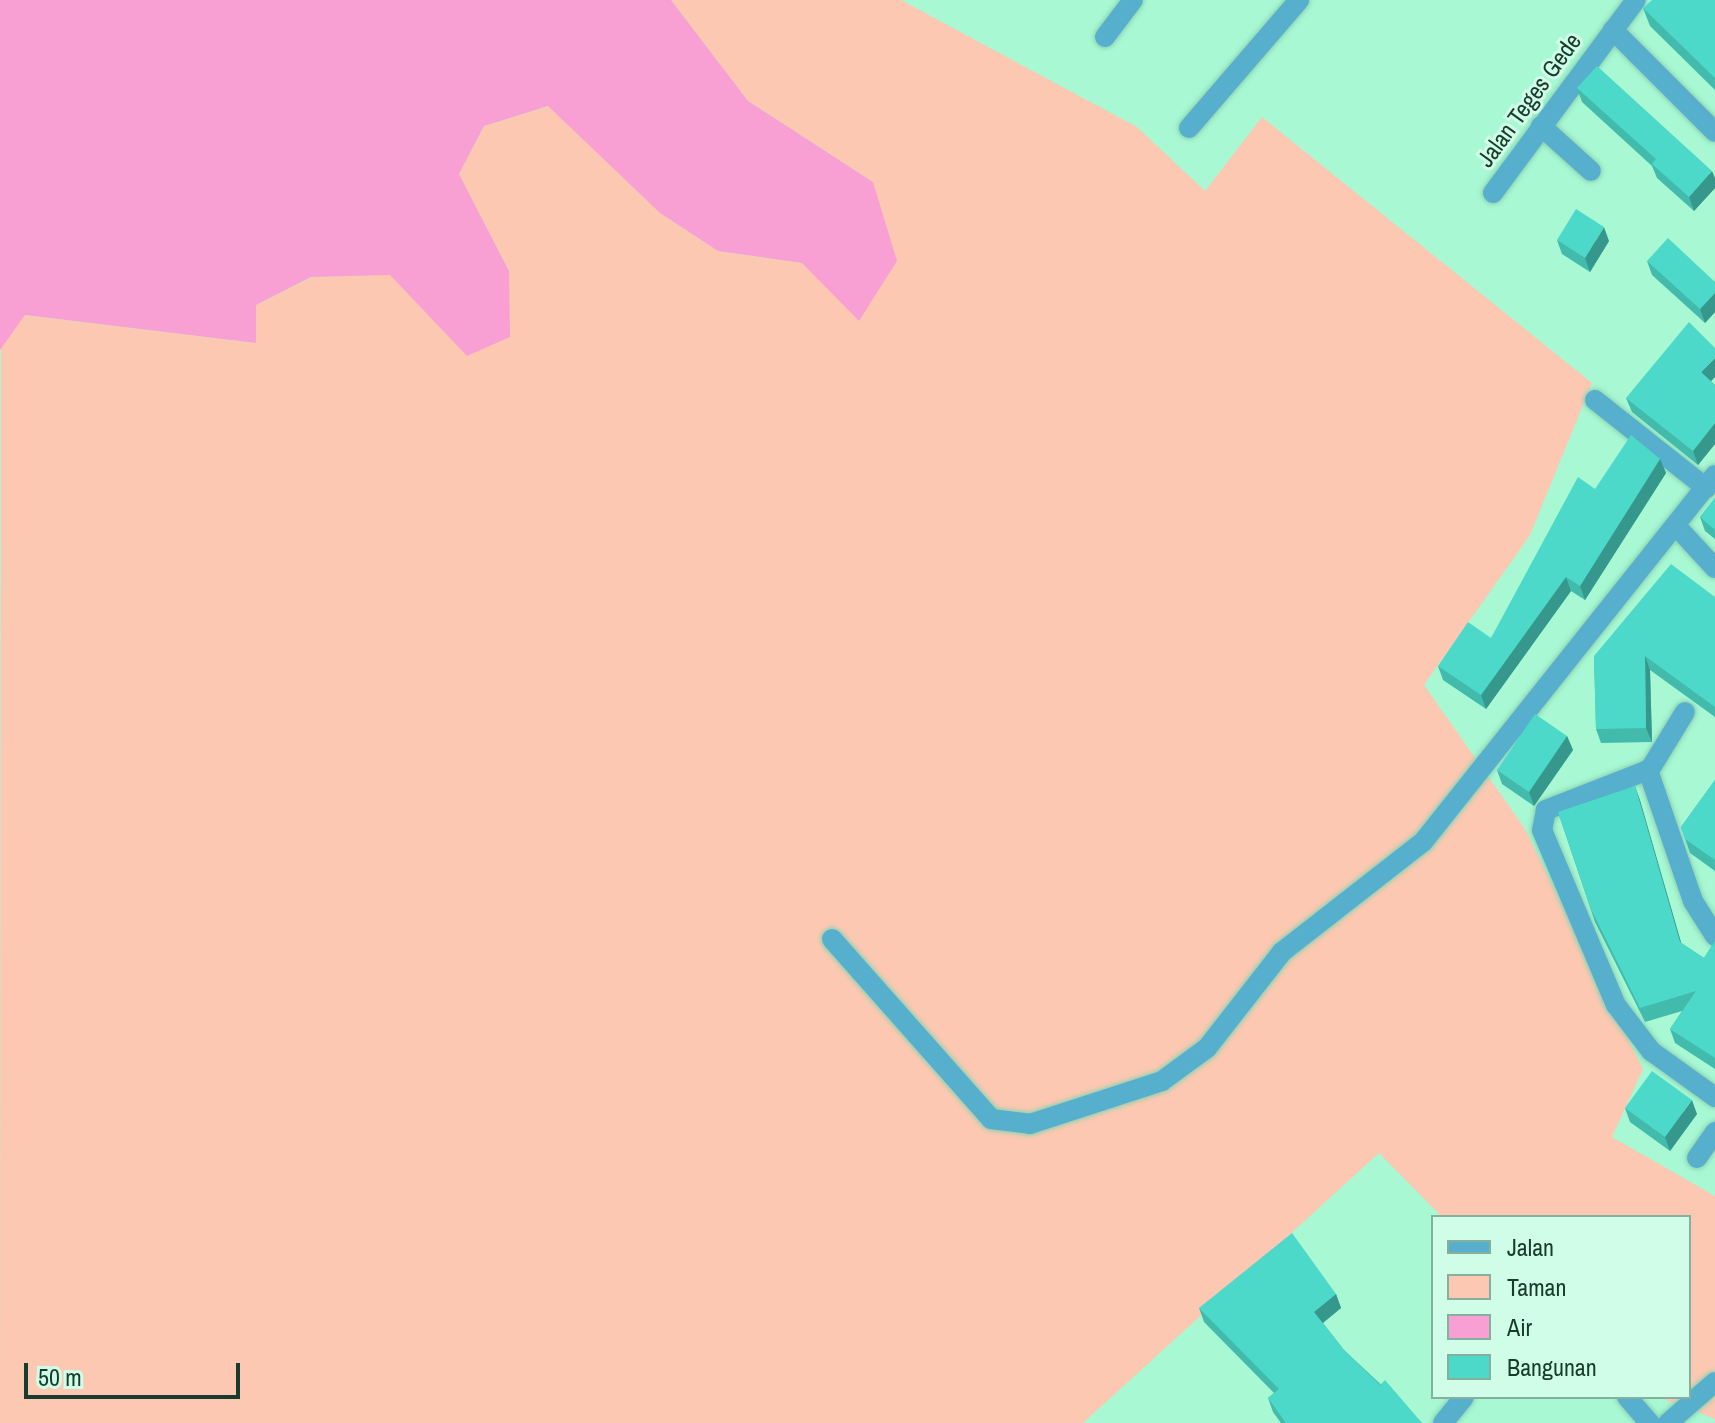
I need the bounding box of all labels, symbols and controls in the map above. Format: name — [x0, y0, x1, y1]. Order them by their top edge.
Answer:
street label: Jalan Teges Gede — [1471, 27, 1587, 173]
legend — [1431, 1215, 1691, 1399]
text: Jalan — [1507, 1231, 1554, 1263]
text: Taman — [1507, 1271, 1566, 1303]
text: Air — [1507, 1311, 1532, 1343]
scale bar — [28, 1347, 244, 1397]
text: Bangunan — [1507, 1351, 1597, 1383]
text: 50 m — [38, 1361, 82, 1393]

